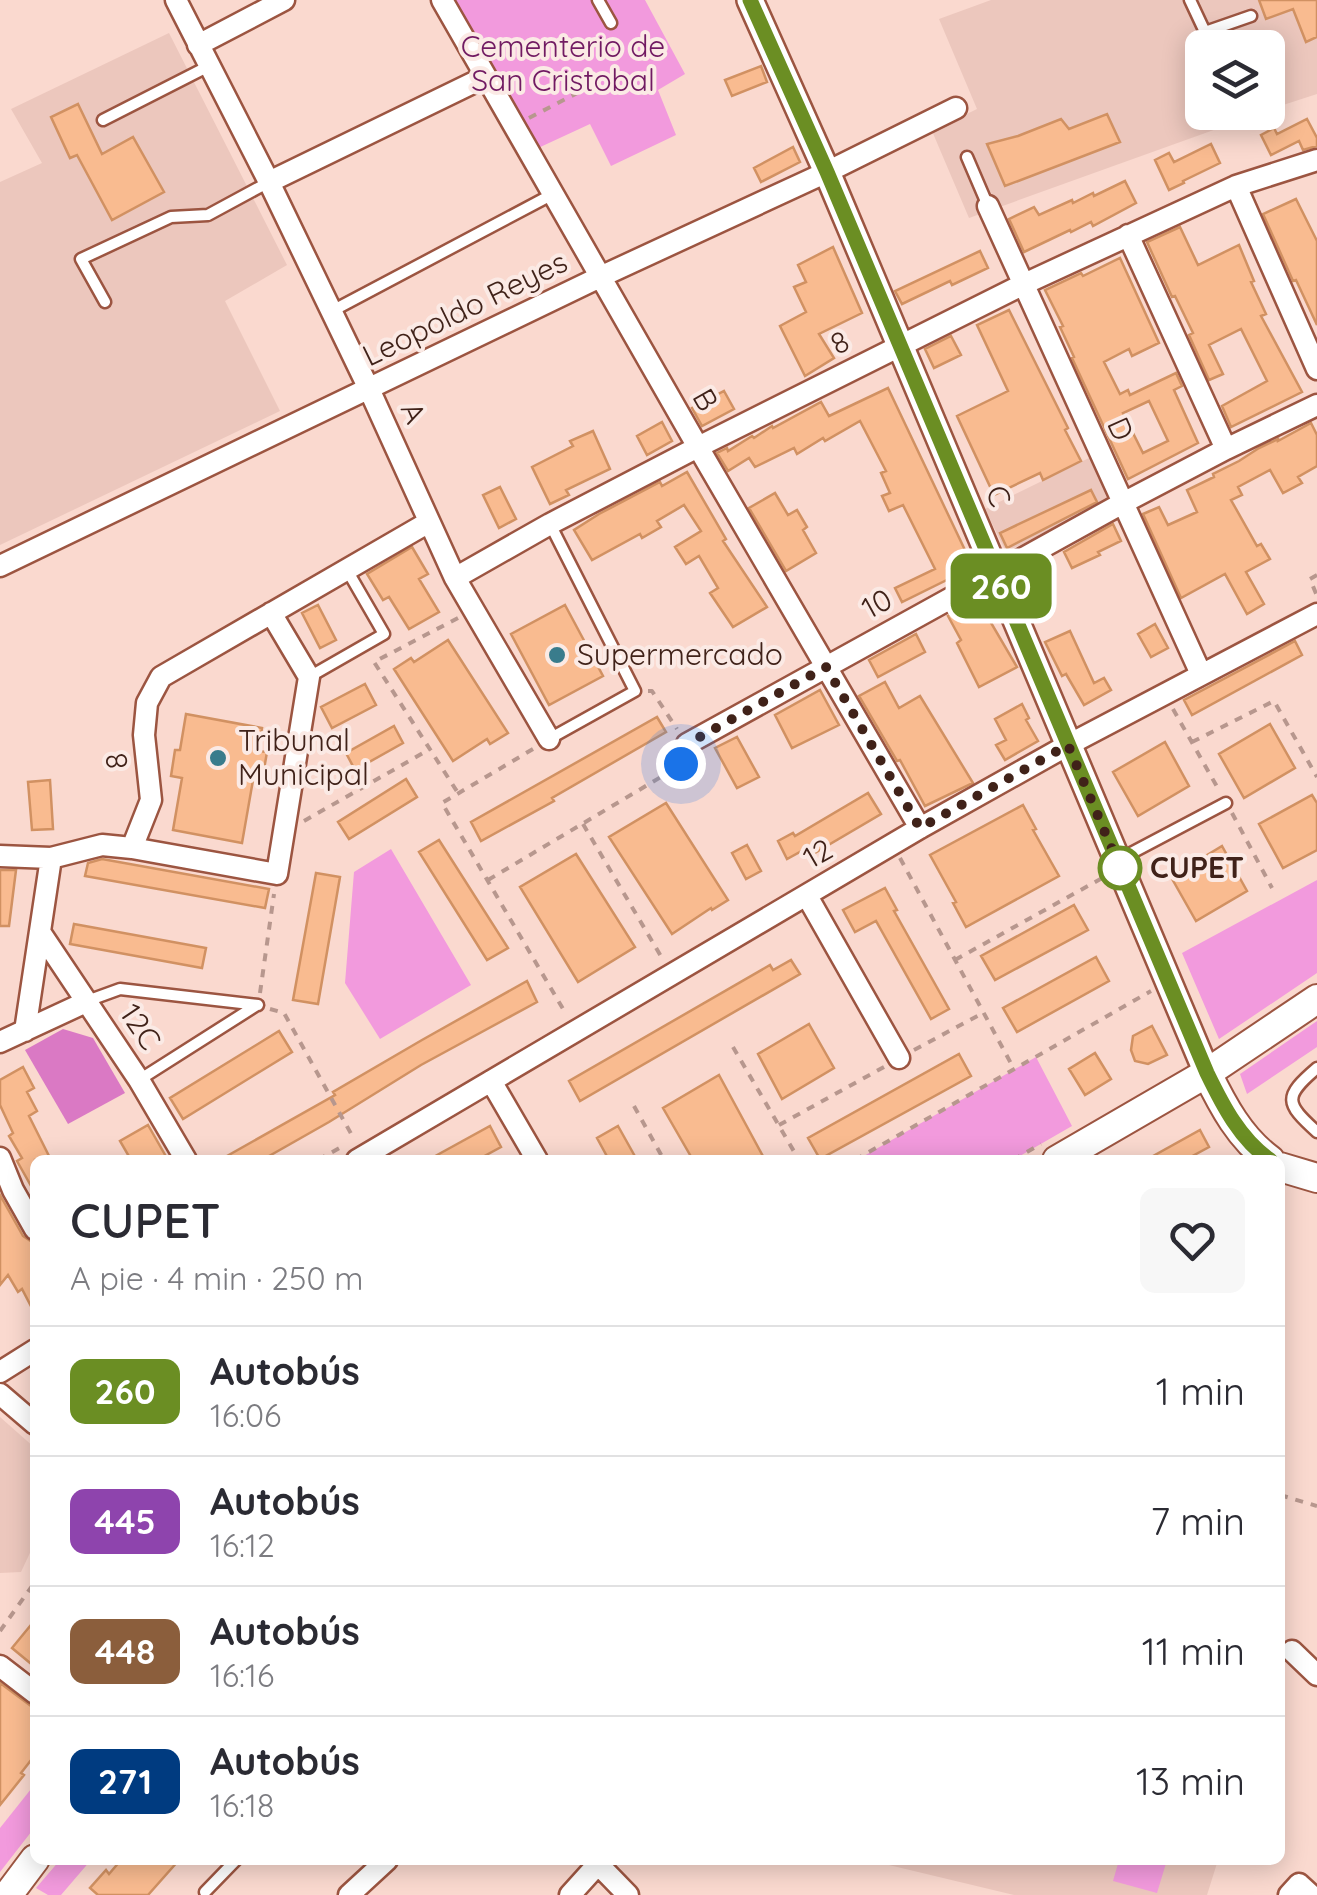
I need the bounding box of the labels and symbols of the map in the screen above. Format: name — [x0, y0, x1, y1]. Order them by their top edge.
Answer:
park label: Cementerio de San Cristobal — [461, 27, 665, 99]
street label: Leopoldo Reyes — [356, 242, 573, 374]
street label: 8 — [824, 322, 855, 363]
street label: B — [685, 382, 727, 417]
street label: A — [393, 396, 435, 429]
street label: D — [1099, 411, 1143, 446]
street label: C — [978, 479, 1020, 512]
line badge: 260 — [944, 554, 1058, 618]
street label: 10 — [855, 579, 898, 627]
place label: Supermercado — [577, 635, 783, 673]
marker: Supermercado — [546, 644, 568, 666]
place label: Tribunal Municipal — [238, 721, 369, 793]
your location — [656, 739, 706, 789]
marker: Tribunal Municipal — [207, 747, 229, 769]
street label: 8 — [96, 751, 136, 771]
street label: 12 — [796, 830, 839, 877]
marker: CUPET — [1099, 847, 1141, 889]
place label: CUPET — [1150, 848, 1244, 886]
street label: 12C — [112, 996, 170, 1057]

